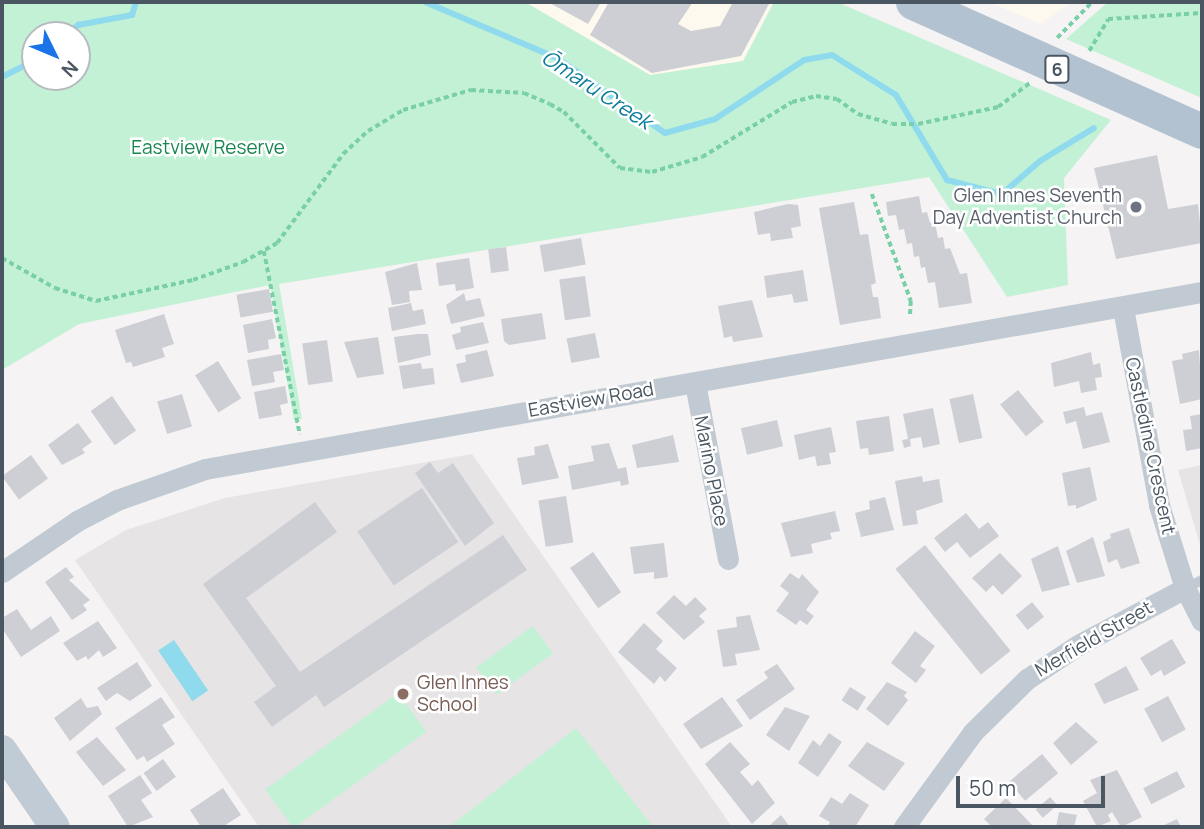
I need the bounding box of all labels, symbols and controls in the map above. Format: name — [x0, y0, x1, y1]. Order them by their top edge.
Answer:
north arrow — [21, 21, 91, 91]
water label: Ōmaru Creek — [537, 44, 657, 134]
text: N — [56, 55, 84, 83]
road number: 6 — [1043, 55, 1071, 84]
park label: Eastview Reserve — [131, 137, 285, 159]
place label: Glen Innes Seventh Day Adventist Church — [933, 185, 1122, 229]
marker: Glen Innes Seventh Day Adventist Church — [1128, 199, 1144, 215]
street label: Castledine Crescent — [1120, 355, 1180, 537]
street label: Eastview Road — [526, 378, 656, 422]
street label: Marino Place — [689, 414, 733, 528]
street label: Merfield Street — [1031, 596, 1157, 682]
place label: Glen Innes School — [417, 672, 509, 716]
marker: Glen Innes School — [395, 686, 411, 702]
scale bar — [959, 762, 1108, 806]
text: 50 m — [969, 774, 1016, 802]

